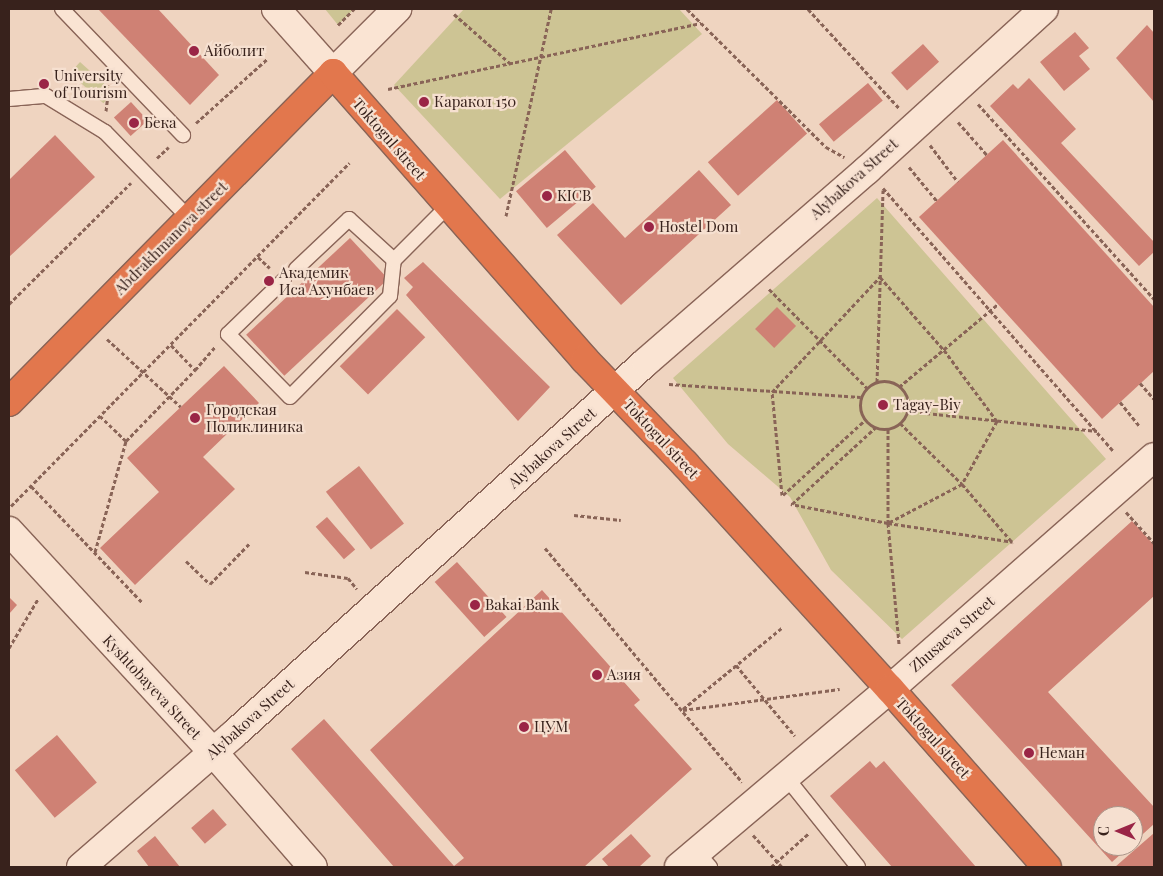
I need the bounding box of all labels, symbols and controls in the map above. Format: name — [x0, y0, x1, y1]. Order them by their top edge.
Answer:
place label: Айболит — [204, 42, 264, 60]
marker: Айболит — [188, 45, 200, 57]
place label: University of Tourism — [54, 66, 128, 101]
marker: University of Tourism — [38, 78, 50, 90]
place label: Каракол 150 — [434, 93, 516, 111]
street label: Toktogul street — [349, 95, 429, 183]
marker: Каракол 150 — [418, 96, 430, 108]
place label: Бека — [144, 114, 177, 132]
marker: Бека — [128, 117, 140, 129]
street label: Alybakova Street — [806, 135, 902, 223]
street label: Abdrakhmanova street — [111, 178, 231, 298]
place label: KICB — [557, 187, 591, 205]
marker: KICB — [541, 190, 553, 202]
place label: Hostel Dom — [659, 218, 738, 236]
marker: Hostel Dom — [643, 221, 655, 233]
place label: Академик Иса Ахунбаев — [279, 263, 374, 298]
marker: Академик Иса Ахунбаев — [263, 275, 275, 287]
street label: Toktogul street — [620, 396, 702, 482]
place label: Tagay-Biy — [893, 396, 961, 414]
marker: Tagay-Biy — [877, 399, 889, 411]
place label: Городская Поликлиника — [206, 400, 303, 435]
street label: Alybakova Street — [504, 404, 600, 492]
marker: Городская Поликлиника — [188, 411, 202, 425]
street label: Zhusaeva Street — [906, 592, 998, 676]
place label: Bakai Bank — [485, 596, 560, 614]
marker: Bakai Bank — [469, 599, 481, 611]
street label: Kyshtobayeva Street — [99, 631, 205, 743]
place label: Азия — [607, 666, 641, 684]
marker: Азия — [591, 669, 603, 681]
street label: Alybakova Street — [202, 675, 298, 763]
street label: Toktogul street — [892, 694, 974, 782]
place label: ЦУМ — [534, 718, 568, 736]
marker: ЦУМ — [518, 721, 530, 733]
place label: Неман — [1039, 744, 1085, 762]
marker: Неман — [1023, 747, 1035, 759]
north arrow — [1093, 806, 1143, 856]
text: С — [1094, 826, 1113, 836]

